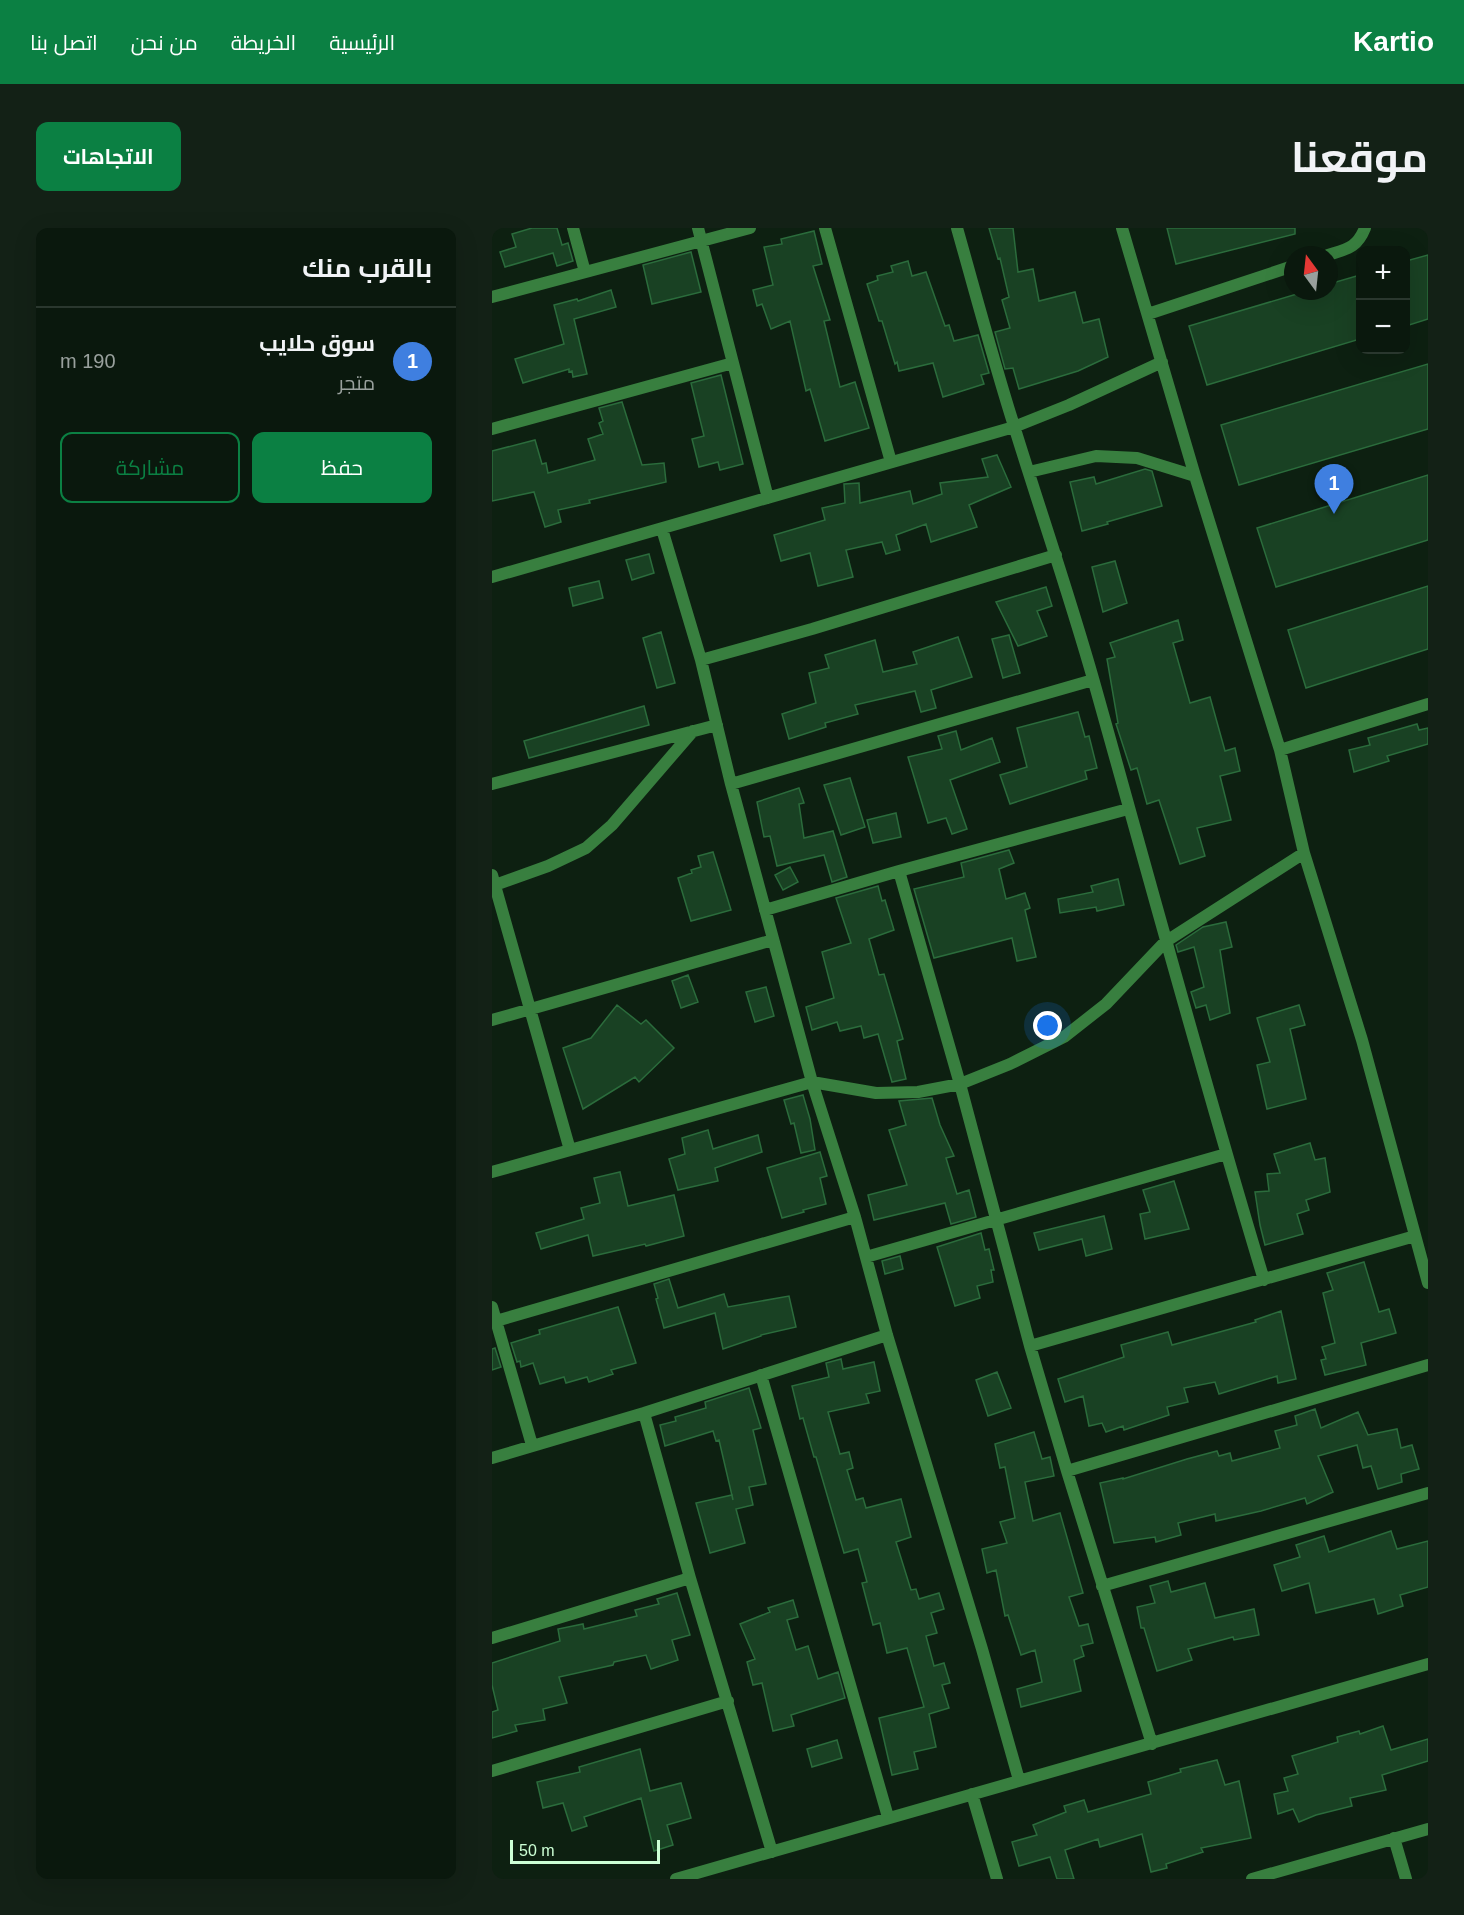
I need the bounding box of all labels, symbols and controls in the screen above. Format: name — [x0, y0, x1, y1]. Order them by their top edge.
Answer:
text: Kartio — [1353, 26, 1434, 57]
text: اتصل بنا — [30, 31, 98, 54]
text: من نحن — [131, 31, 198, 54]
text: الخريطة — [231, 31, 296, 54]
text: الرئيسية — [329, 31, 395, 54]
button: الاتجاهات — [36, 122, 181, 191]
text: موقعنا — [1291, 134, 1428, 181]
north arrow — [1284, 246, 1338, 300]
map controls — [1356, 246, 1410, 354]
button: + — [1356, 246, 1410, 300]
text: بالقرب منك — [302, 253, 432, 283]
button: − — [1356, 300, 1410, 354]
text: سوق حلايب — [259, 331, 375, 356]
text: 190 m — [60, 350, 116, 372]
text: 1 — [407, 350, 418, 372]
text: متجر — [338, 372, 375, 394]
button: مشاركة — [60, 432, 240, 503]
button: حفظ — [252, 432, 432, 503]
pin: 1 — [1314, 464, 1354, 514]
your location — [1033, 1011, 1062, 1040]
scale bar — [510, 1837, 660, 1864]
text: 50 m — [519, 1842, 555, 1859]

